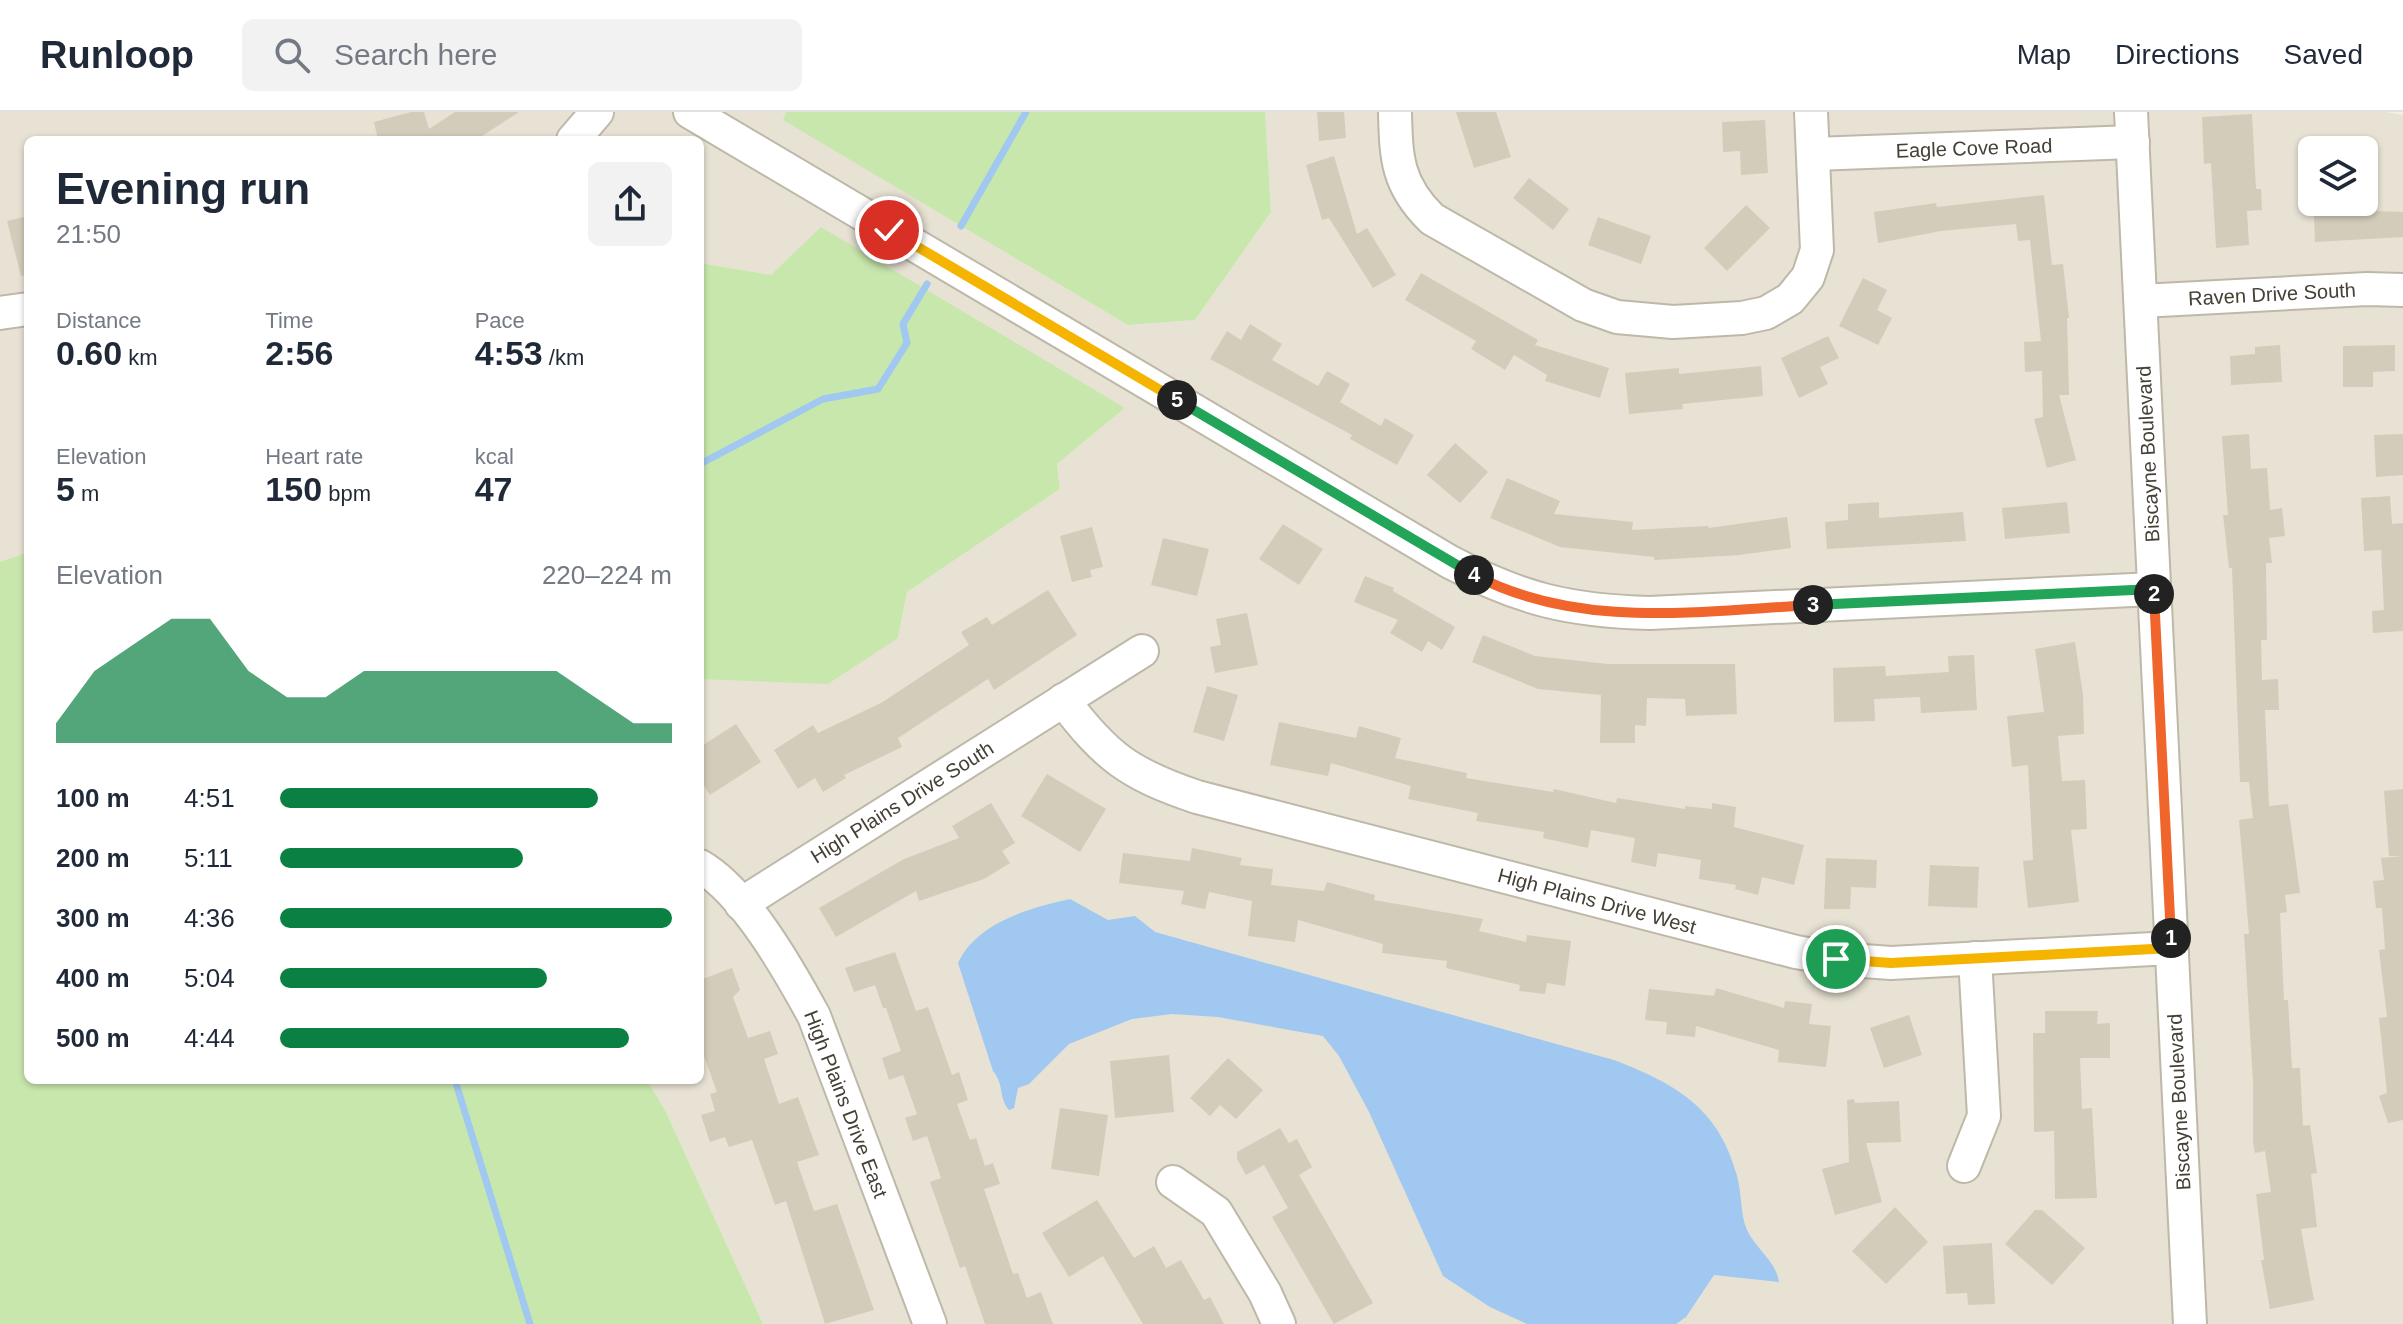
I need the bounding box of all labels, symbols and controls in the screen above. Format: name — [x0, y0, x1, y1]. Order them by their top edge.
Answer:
search box — [242, 19, 802, 91]
icon: search — [270, 33, 314, 77]
text: Runloop — [40, 34, 194, 76]
text: Search here — [334, 38, 498, 71]
text: Map — [2017, 39, 2071, 70]
text: Directions — [2115, 39, 2240, 70]
text: Saved — [2284, 39, 2363, 70]
street label: Eagle Cove Road — [1895, 134, 2053, 162]
map controls — [2298, 136, 2378, 216]
button: layers — [2298, 136, 2378, 216]
button: share — [588, 162, 672, 246]
text: Evening run — [56, 164, 310, 213]
pin — [855, 196, 923, 264]
icon: check — [867, 208, 911, 252]
text: 21:50 — [56, 219, 121, 249]
street label: Raven Drive South — [2188, 279, 2356, 309]
text: Distance — [56, 308, 142, 333]
text: Time — [265, 308, 313, 333]
text: Pace — [475, 308, 525, 333]
text: 0.60 — [56, 334, 122, 372]
text: 2:56 — [265, 334, 333, 372]
text: 4:53 — [475, 334, 543, 372]
text: km — [122, 345, 158, 370]
text: /km — [543, 345, 584, 370]
street label: Biscayne Boulevard — [2132, 365, 2164, 543]
pin: 5 — [1157, 380, 1197, 420]
text: 5 — [1171, 387, 1183, 412]
text: Elevation — [56, 444, 147, 469]
text: Heart rate — [265, 444, 363, 469]
text: kcal — [475, 444, 514, 469]
text: 5 — [56, 470, 75, 508]
text: 150 — [265, 470, 322, 508]
text: 47 — [475, 470, 512, 508]
text: m — [75, 481, 99, 506]
text: bpm — [322, 481, 371, 506]
pin: 4 — [1454, 555, 1494, 595]
text: Elevation — [56, 560, 163, 590]
text: 220–224 m — [542, 560, 672, 590]
text: 4 — [1468, 562, 1480, 587]
pin: 2 — [2134, 574, 2174, 614]
text: 2 — [2148, 581, 2160, 606]
pin: 3 — [1793, 585, 1833, 625]
text: 3 — [1807, 592, 1819, 617]
street label: High Plains Drive South — [807, 737, 997, 867]
text: 100 m — [56, 783, 130, 813]
text: 4:51 — [184, 783, 235, 813]
text: 200 m — [56, 843, 130, 873]
text: 5:11 — [184, 843, 233, 873]
street label: High Plains Drive West — [1496, 864, 1699, 938]
text: 300 m — [56, 903, 130, 933]
text: 4:36 — [184, 903, 235, 933]
pin: 1 — [2151, 918, 2191, 958]
pin — [1802, 925, 1870, 993]
text: 1 — [2165, 925, 2177, 950]
icon: arrive — [1814, 937, 1858, 981]
text: 400 m — [56, 963, 130, 993]
text: 5:04 — [184, 963, 235, 993]
street label: High Plains Drive East — [800, 1007, 892, 1201]
street label: Biscayne Boulevard — [2163, 1013, 2195, 1191]
text: 500 m — [56, 1023, 130, 1053]
text: 4:44 — [184, 1023, 235, 1053]

